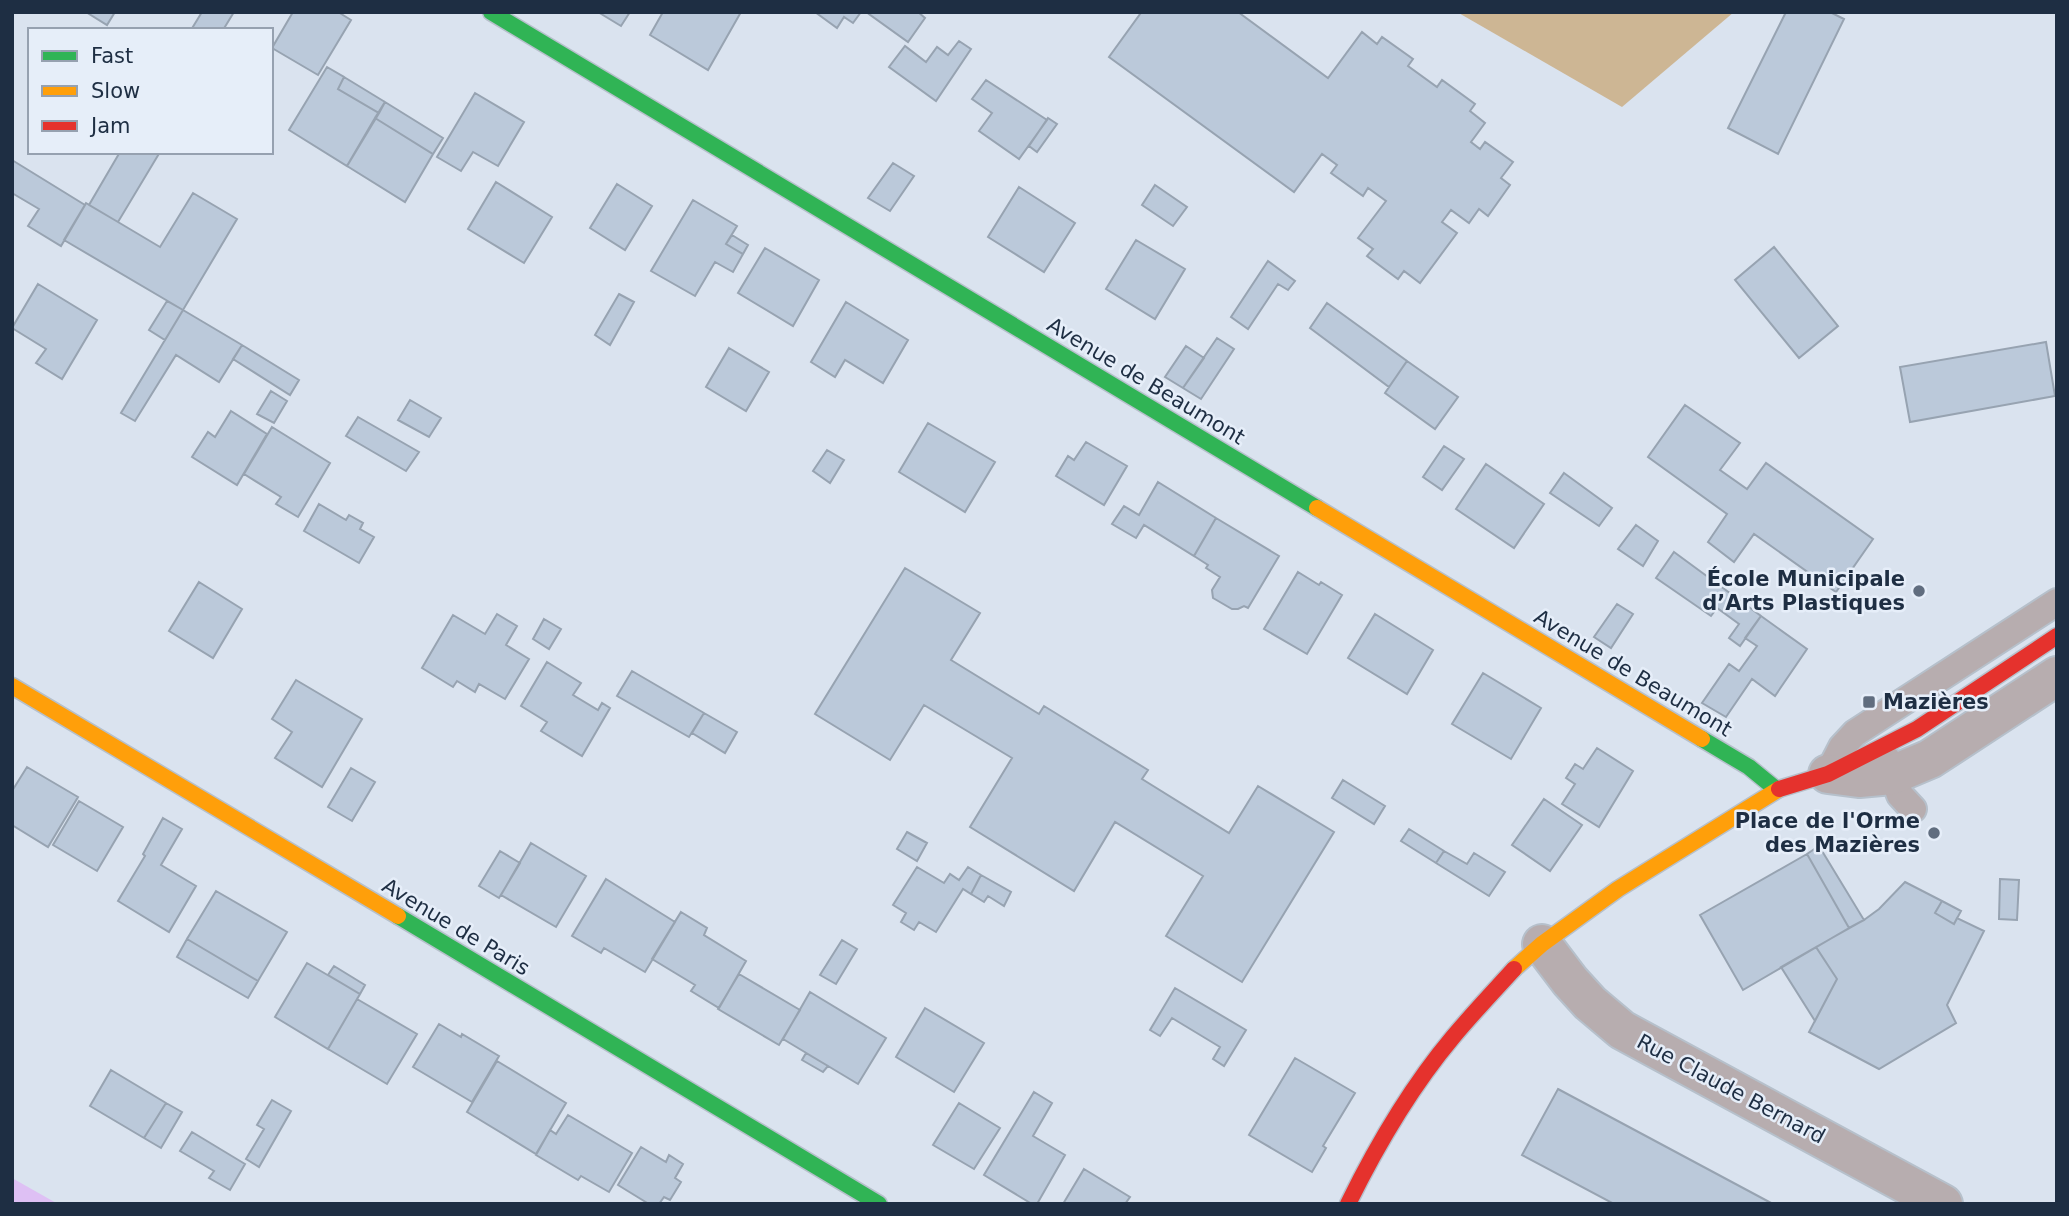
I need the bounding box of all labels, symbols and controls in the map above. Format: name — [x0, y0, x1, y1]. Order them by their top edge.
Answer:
legend — [28, 28, 273, 154]
text: Fast — [91, 44, 133, 68]
text: Slow — [91, 79, 140, 103]
text: Jam — [89, 114, 131, 138]
street label: Avenue de Beaumont — [1043, 313, 1249, 449]
place label: École Municipale d’Arts Plastiques — [1702, 566, 1905, 615]
marker: École Municipale d’Arts Plastiques — [1911, 583, 1927, 599]
street label: Avenue de Beaumont — [1530, 605, 1736, 741]
place label: Mazières — [1883, 690, 1989, 714]
marker: Mazières — [1861, 694, 1877, 710]
place label: Place de l'Orme des Mazières — [1735, 809, 1920, 857]
marker: Place de l'Orme des Mazières — [1926, 825, 1942, 841]
street label: Avenue de Paris — [378, 874, 534, 980]
street label: Rue Claude Bernard — [1633, 1029, 1829, 1149]

